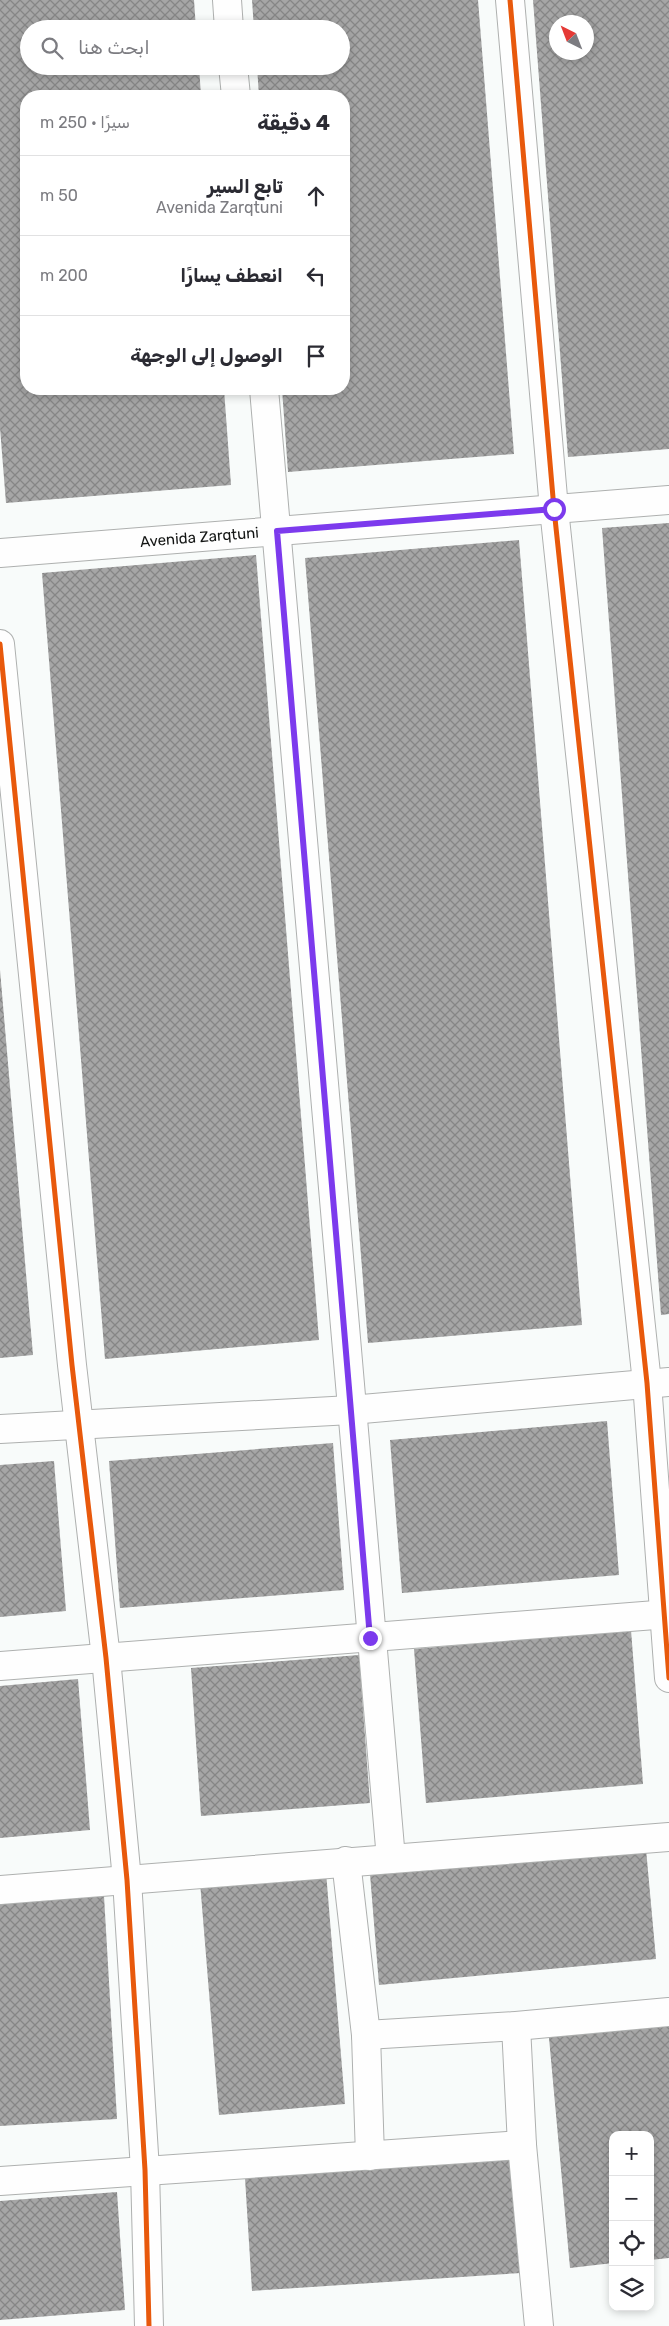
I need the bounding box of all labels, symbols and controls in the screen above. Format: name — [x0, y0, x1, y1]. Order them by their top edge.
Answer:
north arrow — [549, 15, 594, 60]
search box — [20, 20, 350, 75]
icon: search — [38, 34, 66, 62]
text: ابحث هنا — [78, 36, 150, 59]
text: 4 دقيقة — [257, 110, 330, 135]
text: سيرًا · 250 m — [40, 113, 130, 132]
text: تابع السير — [207, 175, 283, 198]
icon: ahead — [302, 182, 330, 210]
text: 50 m — [40, 186, 78, 205]
text: Avenida Zarqtuni — [156, 198, 283, 217]
icon: left — [302, 262, 330, 290]
text: انعطف يسارًا — [180, 264, 283, 287]
text: 200 m — [40, 266, 88, 285]
icon: arrive — [302, 342, 330, 370]
text: الوصول إلى الوجهة — [130, 344, 283, 367]
route start — [543, 498, 566, 521]
street label: Avenida Zarqtuni — [139, 524, 259, 551]
route end — [359, 1627, 382, 1650]
map controls — [609, 2131, 654, 2311]
button: + — [609, 2131, 654, 2176]
button: − — [609, 2176, 654, 2221]
button: locate — [609, 2221, 654, 2266]
button: layers — [609, 2266, 654, 2311]

